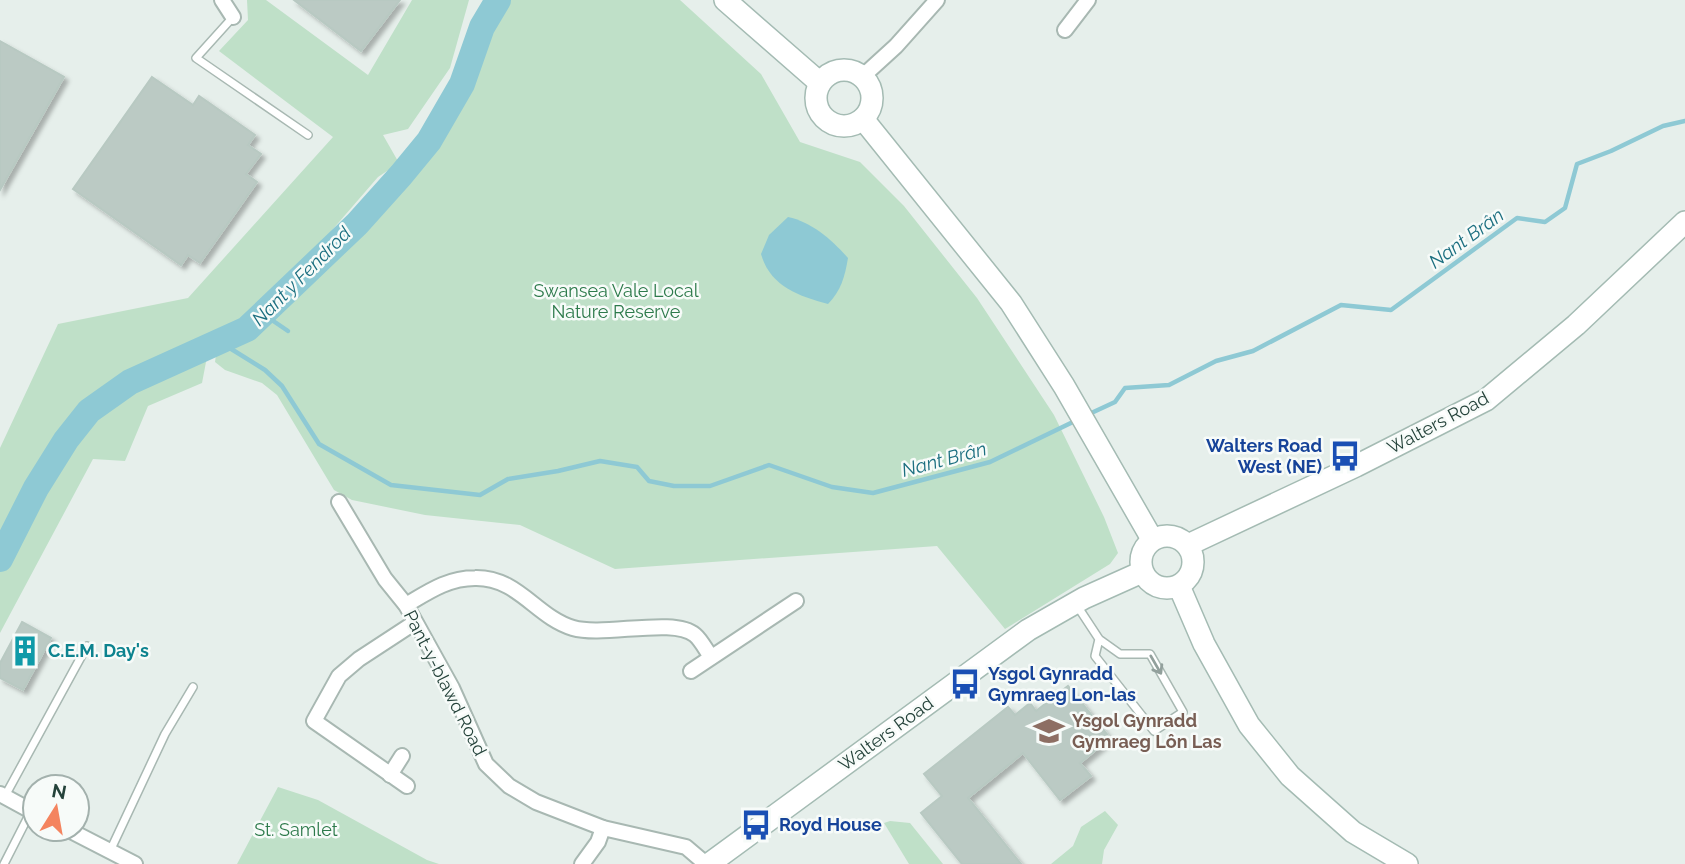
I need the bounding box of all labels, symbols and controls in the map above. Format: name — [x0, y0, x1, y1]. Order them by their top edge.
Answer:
water label: Nant Brân — [1424, 204, 1508, 272]
water label: Nant y Fendrod — [247, 222, 355, 330]
park label: Swansea Vale Local Nature Reserve — [533, 280, 699, 322]
street label: Walters Road — [1383, 387, 1492, 458]
place label: Walters Road West (NE) — [1206, 435, 1322, 477]
water label: Nant Brân — [899, 437, 989, 481]
bus stop icon: Walters Road West (NE) — [1328, 439, 1362, 473]
street label: Pant-y-blawd Road — [400, 606, 491, 759]
building icon: C.E.M. Day's — [8, 634, 42, 668]
place label: C.E.M. Day's — [48, 640, 149, 661]
one-way arrow — [1149, 655, 1163, 675]
place label: Ysgol Gynradd Gymraeg Lon-las — [988, 663, 1136, 705]
bus stop icon: Ysgol Gynradd Gymraeg Lon-las — [948, 667, 982, 701]
street label: Walters Road — [834, 692, 937, 775]
place label: Ysgol Gynradd Gymraeg Lôn Las — [1072, 710, 1222, 752]
school or university icon: Ysgol Gynradd Gymraeg Lôn Las — [1032, 714, 1066, 748]
north arrow — [21, 773, 91, 843]
text: N — [50, 779, 68, 803]
bus stop icon: Royd House — [739, 808, 773, 842]
place label: Royd House — [779, 814, 882, 835]
park label: St. Samlet — [254, 819, 338, 840]

